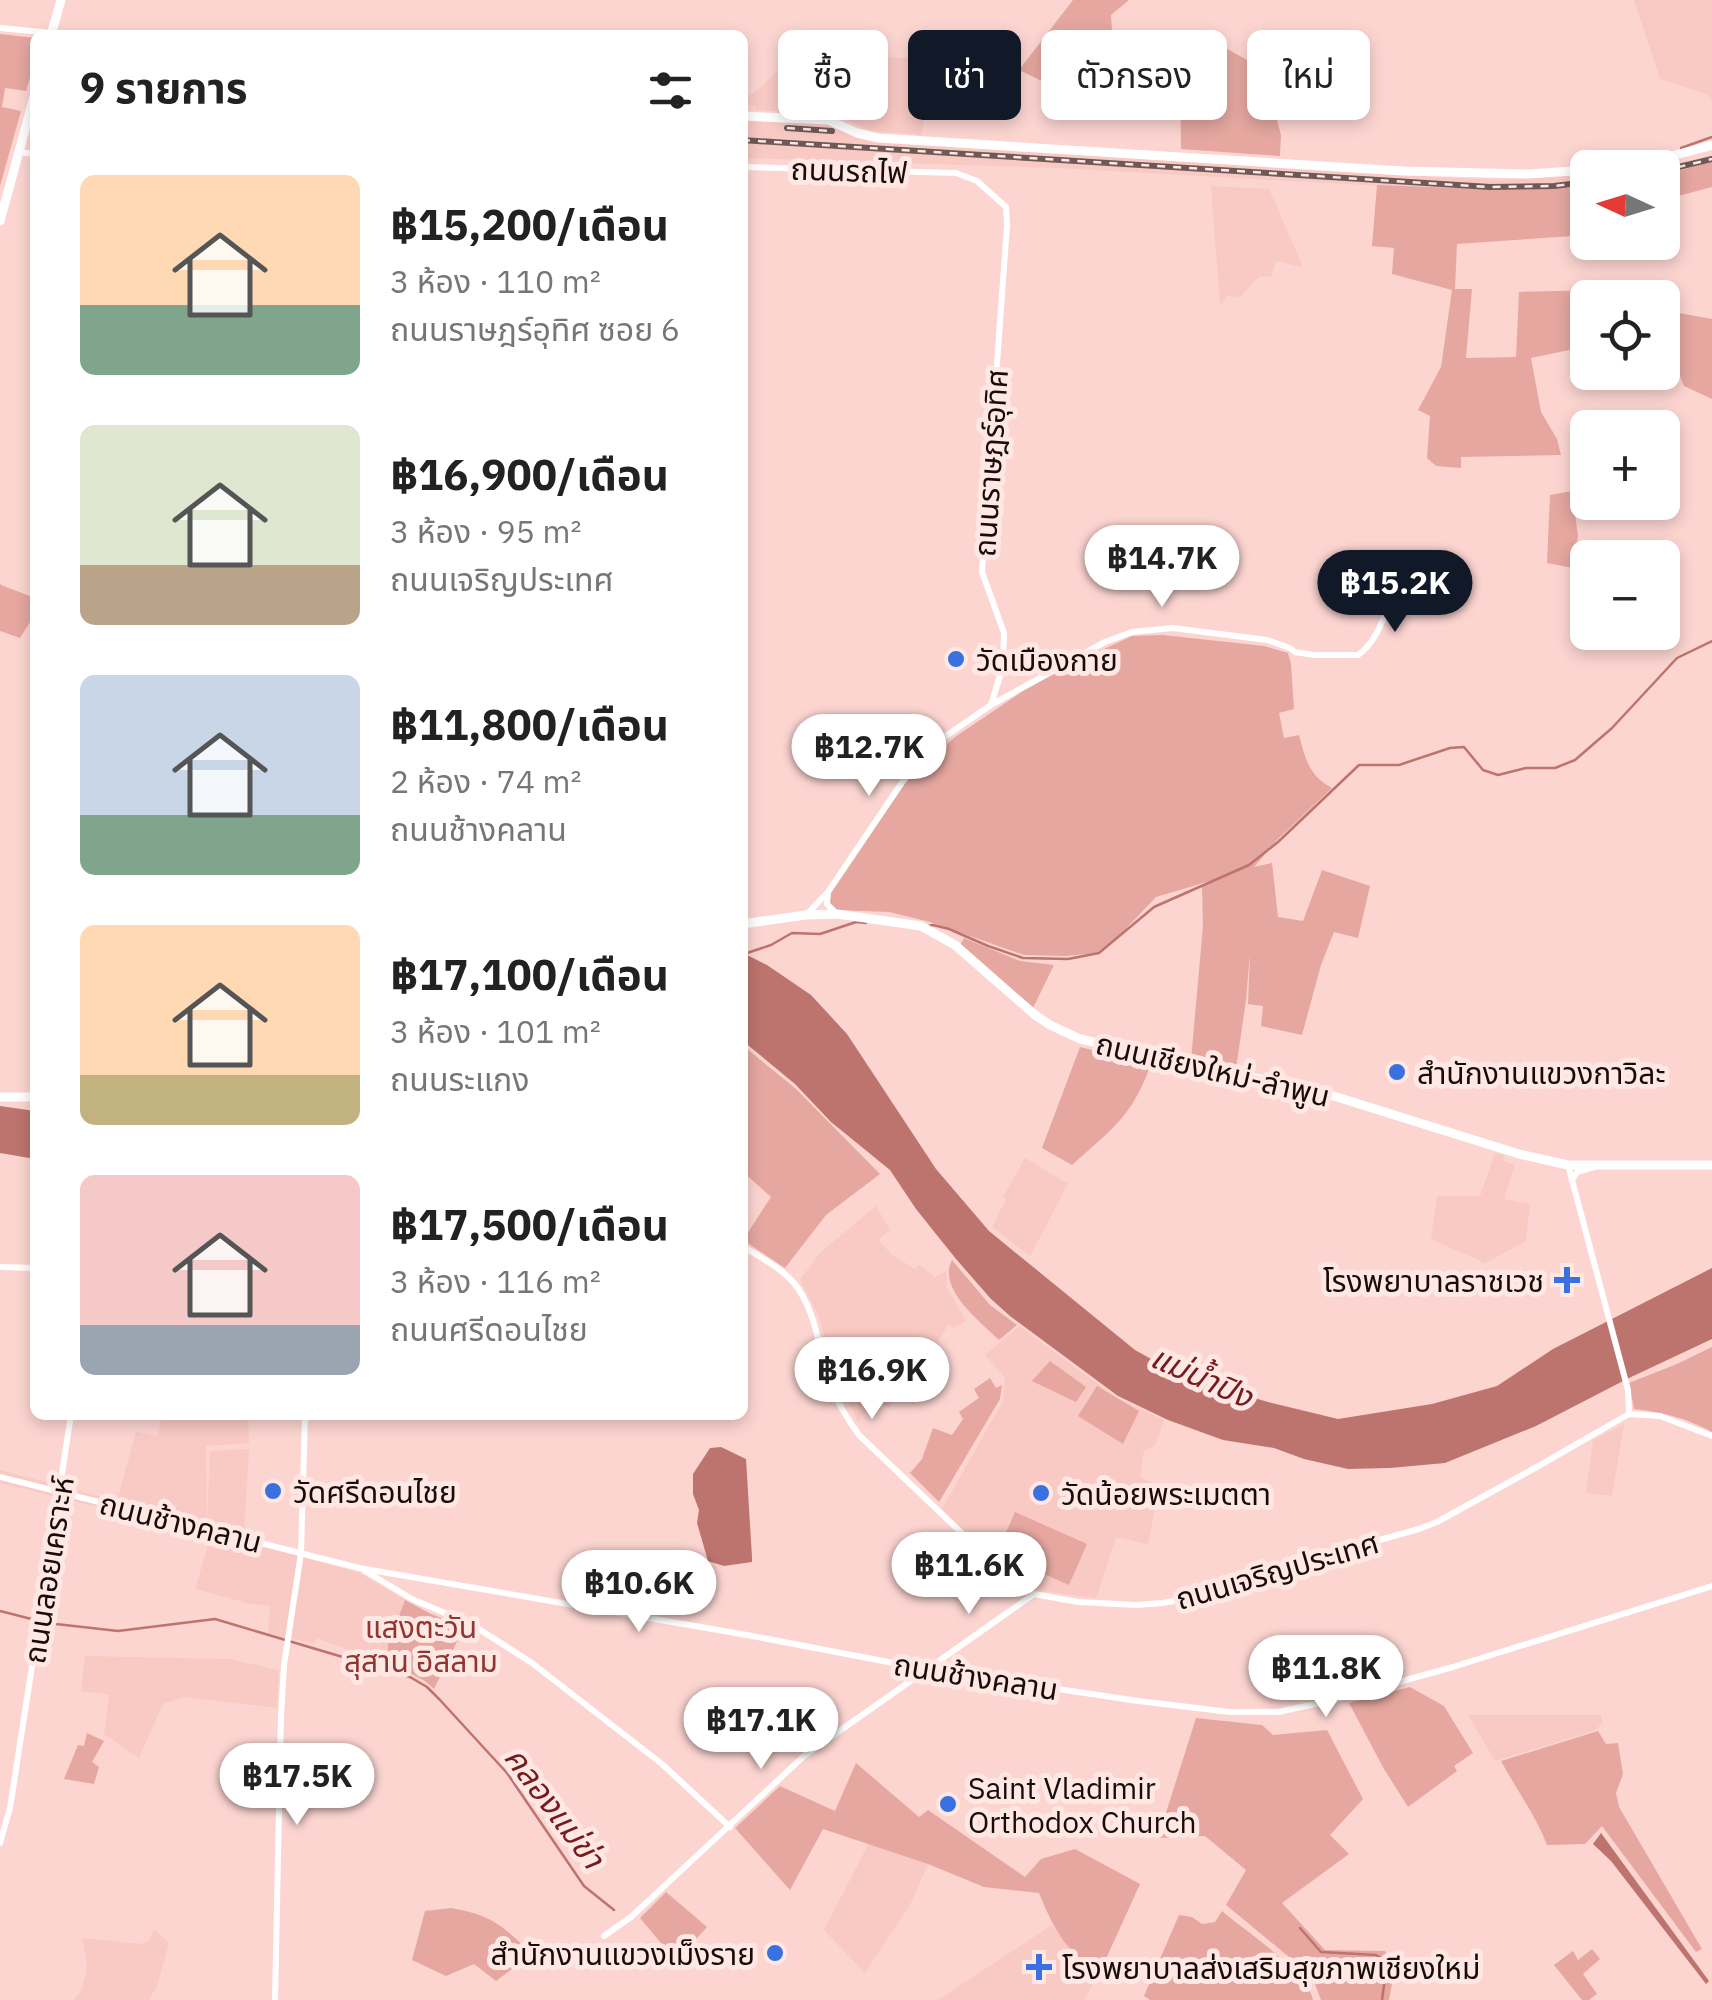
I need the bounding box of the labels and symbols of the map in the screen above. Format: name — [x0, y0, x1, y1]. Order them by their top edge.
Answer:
street label: ถนนรถไฟ — [790, 148, 908, 192]
north arrow — [1570, 150, 1680, 260]
street label: ถนนราษฎร์อุทิศ — [964, 368, 1016, 558]
pin: ฿14.7K — [1081, 525, 1243, 610]
pin: ฿15.2K — [1314, 550, 1476, 635]
place label: วัดเมืองกาย — [976, 640, 1118, 679]
marker: วัดเมืองกาย — [945, 648, 967, 670]
pin: ฿12.7K — [788, 714, 950, 799]
street label: ถนนเชียงใหม่-ลำพูน — [1092, 1023, 1334, 1115]
place label: สำนักงานแขวงกาวิละ — [1417, 1053, 1666, 1092]
marker: สำนักงานแขวงกาวิละ — [1386, 1061, 1408, 1083]
place label: โรงพยาบาลราชเวช — [1323, 1261, 1544, 1300]
marker: โรงพยาบาลราชเวช — [1554, 1267, 1580, 1293]
water label: แม่น้ำปิง — [1145, 1335, 1261, 1418]
pin: ฿16.9K — [791, 1337, 953, 1422]
place label: วัดศรีดอนไชย — [293, 1472, 457, 1511]
street label: ถนนลอยเคราะห์ — [14, 1473, 82, 1666]
place label: วัดน้อยพระเมตตา — [1061, 1474, 1271, 1513]
marker: วัดศรีดอนไชย — [262, 1480, 284, 1502]
marker: วัดน้อยพระเมตตา — [1030, 1482, 1052, 1504]
street label: ถนนช้างคลาน — [96, 1483, 266, 1561]
street label: ถนนเจริญประเทศ — [1171, 1522, 1383, 1618]
pin: ฿11.6K — [888, 1532, 1050, 1617]
pin: ฿10.6K — [558, 1550, 720, 1635]
park label: แสงตะวัน สุสาน อิสลาม — [344, 1607, 498, 1680]
pin: ฿11.8K — [1245, 1635, 1407, 1720]
street label: ถนนช้างคลาน — [891, 1644, 1061, 1708]
pin: ฿17.1K — [680, 1687, 842, 1772]
water label: คลองแม่ข่า — [496, 1738, 616, 1878]
pin: ฿17.5K — [216, 1743, 378, 1828]
place label: Saint Vladimir Orthodox Church — [968, 1768, 1197, 1841]
marker: Saint Vladimir Orthodox Church — [937, 1793, 959, 1815]
place label: สำนักงานแขวงเม็งราย — [491, 1934, 755, 1973]
marker: สำนักงานแขวงเม็งราย — [764, 1942, 786, 1964]
place label: โรงพยาบาลส่งเสริมสุขภาพเชียงใหม่ — [1062, 1948, 1480, 1987]
marker: โรงพยาบาลส่งเสริมสุขภาพเชียงใหม่ — [1026, 1954, 1052, 1980]

